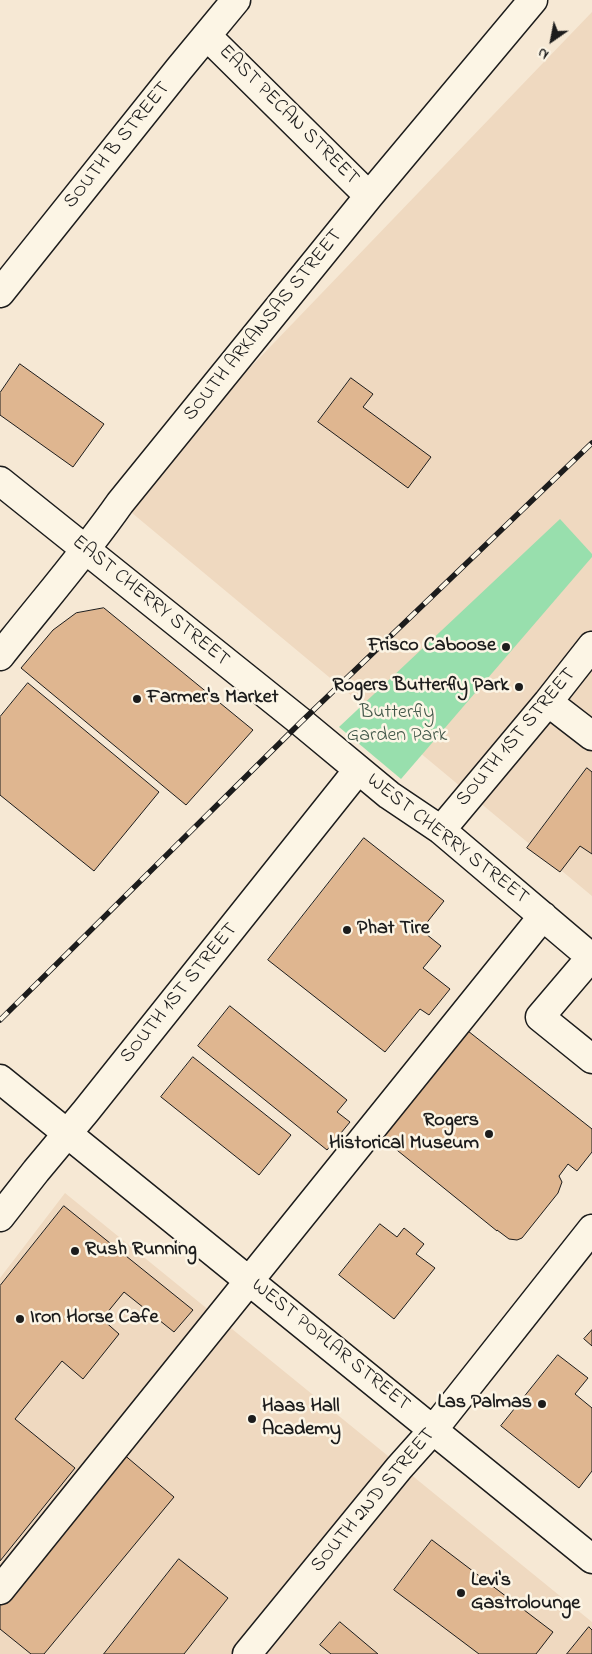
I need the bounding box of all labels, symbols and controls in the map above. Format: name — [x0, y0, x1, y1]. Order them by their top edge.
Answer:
north arrow — [527, 15, 577, 65]
street label: EAST PECAN STREET — [213, 41, 363, 191]
text: N — [534, 42, 553, 64]
street label: SOUTH B STREET — [60, 78, 176, 214]
street label: SOUTH ARKANSAS STREET — [179, 225, 349, 427]
street label: EAST CHERRY STREET — [66, 531, 234, 673]
place label: Frisco Caboose — [368, 635, 496, 659]
marker: Frisco Caboose — [500, 641, 512, 653]
street label: SOUTH 1ST STREET — [452, 664, 582, 812]
place label: Rogers Butterfly Park — [332, 675, 509, 699]
marker: Rogers Butterfly Park — [513, 681, 525, 693]
place label: Farmer's Market — [147, 687, 278, 711]
marker: Farmer's Market — [131, 693, 143, 705]
park label: Butterfly Garden Park — [347, 702, 447, 749]
street label: WEST CHERRY STREET — [361, 769, 533, 911]
place label: Phat Tire — [357, 918, 430, 942]
street label: SOUTH 1ST STREET — [116, 919, 244, 1069]
marker: Phat Tire — [341, 924, 353, 936]
place label: Rogers Historical Museum — [329, 1110, 479, 1157]
marker: Rogers Historical Museum — [483, 1128, 495, 1140]
place label: Rush Running — [85, 1239, 197, 1263]
marker: Rush Running — [69, 1245, 81, 1257]
street label: WEST POPLAR STREET — [246, 1274, 414, 1418]
place label: Iron Horse Cafe — [30, 1307, 159, 1331]
marker: Iron Horse Cafe — [14, 1313, 26, 1325]
place label: Las Palmas — [438, 1392, 532, 1416]
place label: Haas Hall Academy — [262, 1396, 341, 1443]
marker: Las Palmas — [536, 1398, 548, 1410]
marker: Haas Hall Academy — [246, 1413, 258, 1425]
street label: SOUTH 2ND STREET — [307, 1424, 441, 1578]
place label: Levi's Gastrolounge — [471, 1570, 580, 1617]
marker: Levi's Gastrolounge — [455, 1587, 467, 1599]

